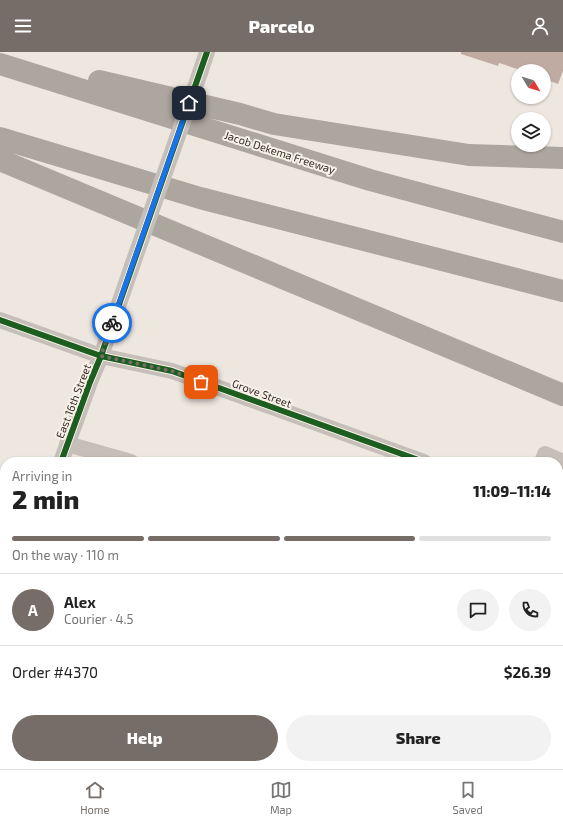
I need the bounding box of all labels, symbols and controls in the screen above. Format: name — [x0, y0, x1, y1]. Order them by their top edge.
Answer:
icon: menu — [12, 15, 34, 37]
text: Parcelo — [248, 15, 315, 37]
icon: person — [529, 15, 551, 37]
north arrow — [511, 64, 551, 104]
map controls — [511, 64, 551, 152]
pin — [172, 86, 206, 120]
icon: home — [178, 92, 200, 114]
button: layers — [511, 112, 551, 152]
street label: Jacob Dekema Freeway — [223, 128, 337, 176]
courier — [92, 303, 132, 343]
icon: bike — [101, 312, 123, 334]
street label: East 16th Street — [53, 362, 93, 440]
pin — [184, 365, 218, 399]
icon: bag — [190, 371, 212, 393]
street label: Grove Street — [231, 376, 293, 410]
text: Arriving in — [12, 468, 72, 484]
text: 11:09–11:14 — [473, 482, 551, 500]
text: 2 min — [12, 483, 79, 514]
text: On the way · 110 m — [12, 547, 119, 563]
button: chat — [457, 589, 499, 631]
button: phone — [509, 589, 551, 631]
text: Alex — [64, 593, 96, 611]
text: A — [28, 601, 38, 619]
text: Courier · 4.5 — [64, 611, 133, 627]
text: Order #4370 — [12, 663, 98, 681]
text: $26.39 — [504, 663, 551, 681]
button: Help — [12, 715, 278, 761]
button: Share — [286, 715, 551, 761]
tab: Home — [80, 779, 109, 816]
tab: Map — [270, 779, 292, 816]
tab: Saved — [453, 779, 483, 816]

